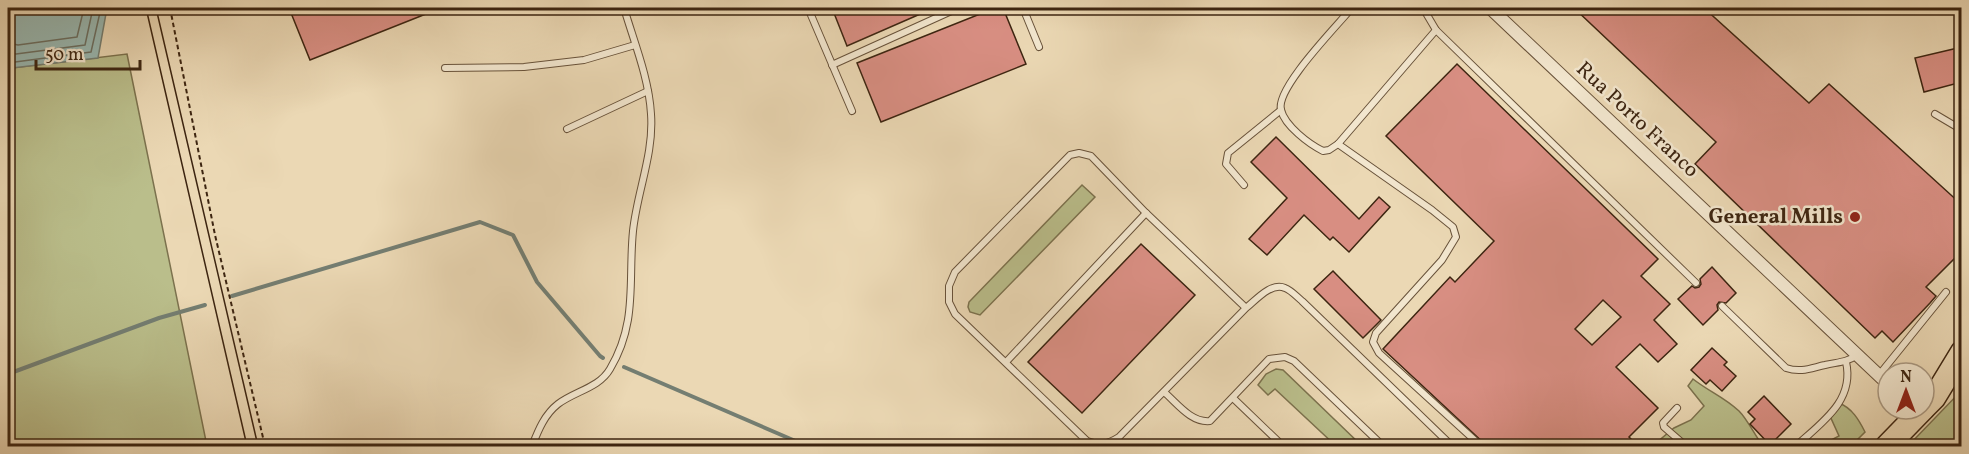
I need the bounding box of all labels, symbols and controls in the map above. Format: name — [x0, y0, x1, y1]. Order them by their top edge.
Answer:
scale bar — [36, 33, 140, 71]
text: 50 m — [45, 43, 84, 68]
street label: Rua Porto Franco — [1569, 55, 1705, 185]
place label: General Mills — [1709, 203, 1843, 232]
marker: General Mills — [1848, 210, 1862, 224]
north arrow — [1876, 361, 1936, 421]
text: N — [1900, 367, 1912, 389]

